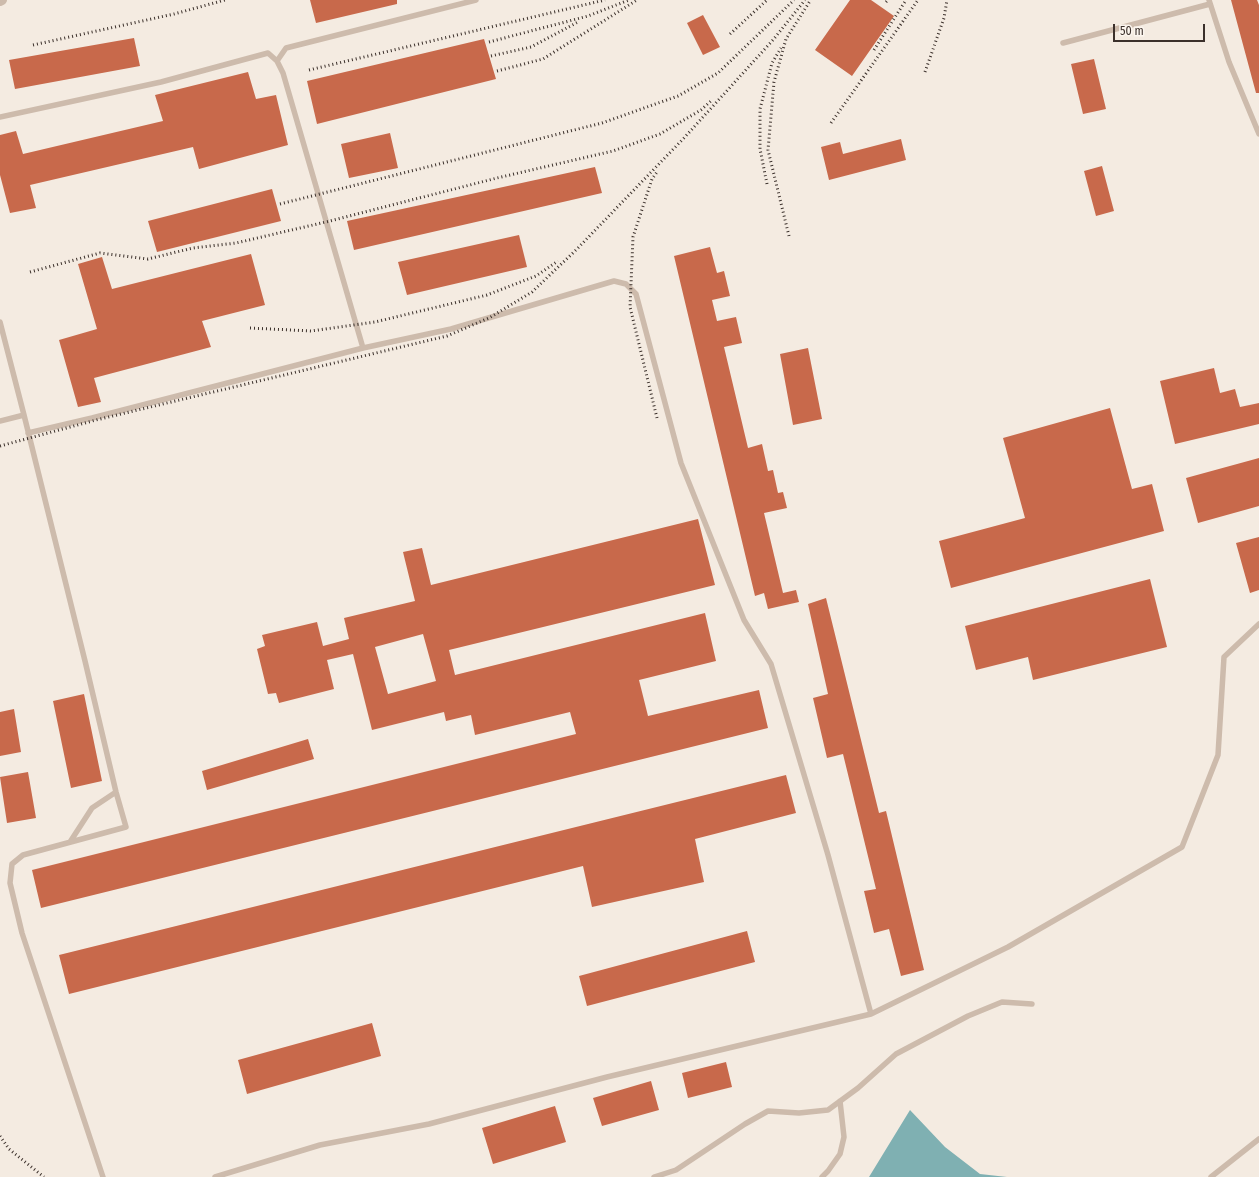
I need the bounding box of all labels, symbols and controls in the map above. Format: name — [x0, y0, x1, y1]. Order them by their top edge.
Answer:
scale bar — [1115, 16, 1207, 42]
text: 50 m — [1120, 24, 1144, 38]

